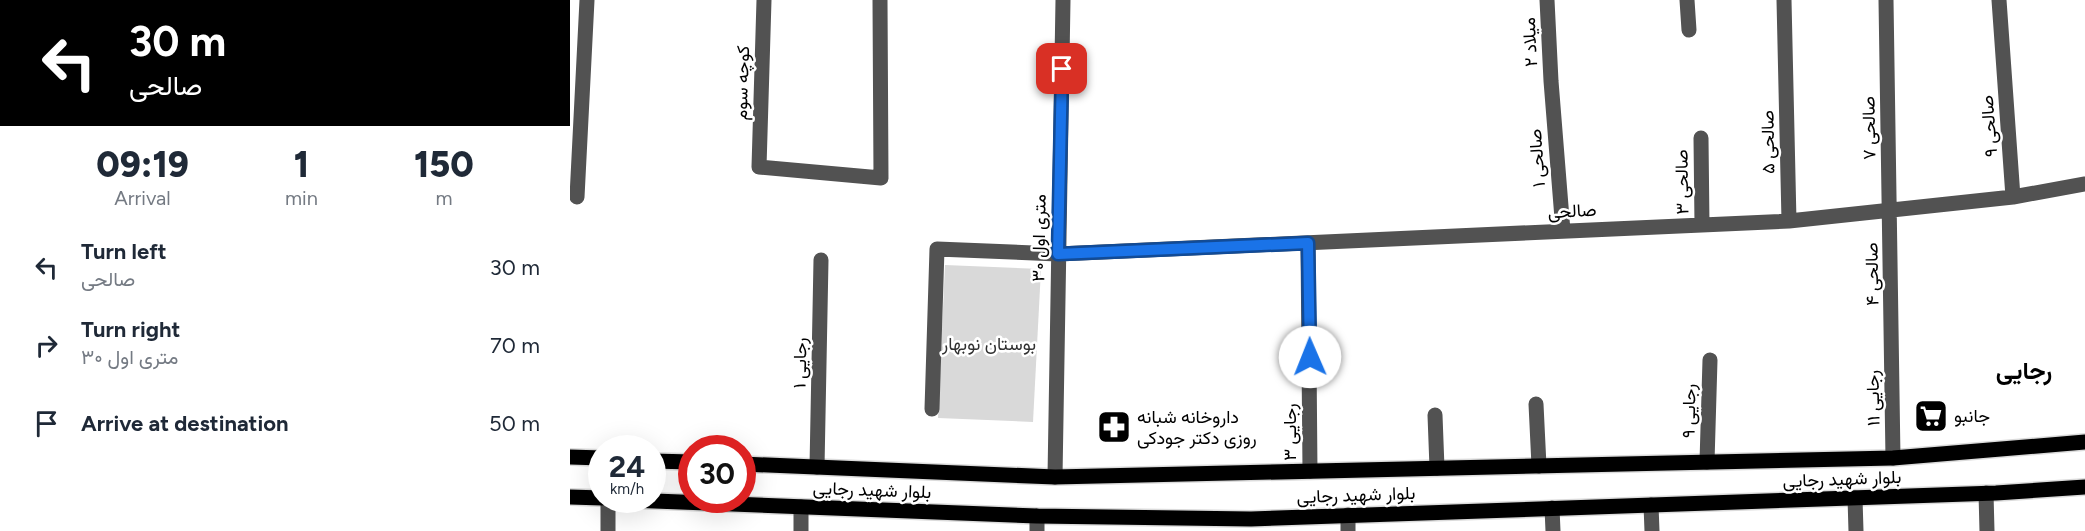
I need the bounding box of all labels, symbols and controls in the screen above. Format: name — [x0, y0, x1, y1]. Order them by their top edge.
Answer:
text: 30 m — [129, 16, 226, 67]
street label: میلاد ۲ — [1518, 17, 1542, 67]
icon: left — [30, 24, 108, 102]
pin — [1036, 43, 1087, 94]
street label: کوچه سوم — [730, 45, 755, 121]
icon: arrive — [1045, 52, 1078, 85]
text: صالحی — [129, 69, 202, 102]
street label: صالحی ۹ — [1976, 94, 2002, 158]
street label: صالحی ۷ — [1857, 96, 1881, 160]
street label: صالحی ۵ — [1756, 110, 1780, 174]
street label: صالحی ۱ — [1524, 128, 1550, 188]
text: 09:19 — [96, 143, 189, 186]
text: 1 — [294, 143, 309, 186]
text: 150 — [414, 143, 474, 186]
street label: صالحی ۳ — [1670, 149, 1694, 215]
text: Arrival — [114, 186, 171, 210]
text: min — [285, 186, 318, 210]
text: m — [435, 186, 452, 210]
street label: ۳۰ متری اول — [1027, 194, 1051, 282]
street label: صالحی — [1547, 199, 1597, 223]
text: Turn left — [81, 238, 167, 265]
street label: صالحی ۴ — [1860, 242, 1884, 306]
icon: left — [30, 251, 63, 284]
text: 30 m — [490, 254, 540, 281]
text: صالحی — [81, 267, 135, 291]
text: Turn right — [81, 316, 180, 343]
position arrow — [1278, 325, 1342, 389]
icon: right — [30, 329, 63, 362]
text: 70 m — [490, 332, 540, 359]
park label: بوستان نوبهار — [941, 333, 1036, 355]
street label: رجایی ۱ — [789, 337, 811, 389]
text: ۳۰ متری اول — [81, 345, 179, 369]
district label: رجایی — [1996, 356, 2052, 386]
street label: رجایی ۱۱ — [1862, 370, 1884, 426]
street label: رجایی ۹ — [1678, 384, 1700, 438]
supermarket icon: جانبو — [1913, 398, 1949, 434]
street label: رجایی ۳ — [1279, 403, 1301, 461]
place label: جانبو — [1954, 405, 1990, 427]
place label: داروخانه شبانه روزی دکتر جودکی — [1137, 406, 1257, 449]
icon: arrive — [30, 407, 63, 440]
pharmacy icon: داروخانه شبانه روزی دکتر جودکی — [1096, 409, 1132, 445]
text: Arrive at destination — [81, 410, 289, 437]
text: 50 m — [489, 410, 540, 437]
speed limit sign: 30 — [678, 435, 756, 513]
text: 24 — [609, 448, 645, 485]
street label: بلوار شهید رجایی — [1782, 466, 1902, 492]
street label: بلوار شهید رجایی — [812, 477, 932, 503]
text: km/h — [610, 480, 644, 498]
street label: بلوار شهید رجایی — [1296, 482, 1416, 508]

